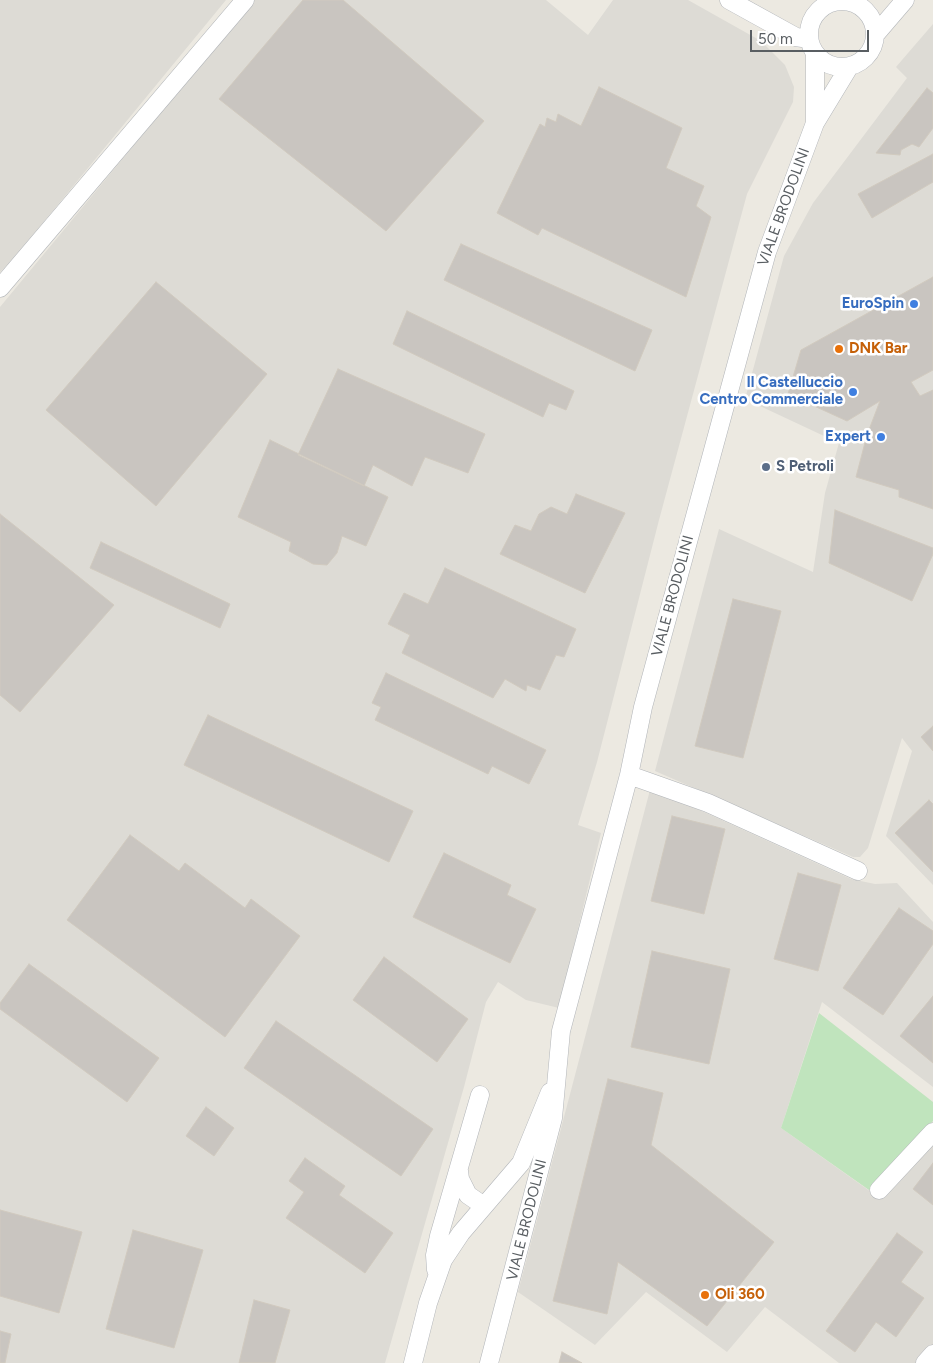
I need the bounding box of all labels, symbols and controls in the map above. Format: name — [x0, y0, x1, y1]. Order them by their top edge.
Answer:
scale bar — [753, 20, 872, 52]
text: 50 m — [758, 30, 793, 48]
street label: VIALE BRODOLINI — [754, 145, 814, 269]
place label: EuroSpin — [842, 295, 904, 313]
marker: EuroSpin — [908, 298, 920, 310]
place label: DNK Bar — [849, 340, 908, 358]
marker: DNK Bar — [833, 343, 845, 355]
place label: Il Castelluccio Centro Commerciale — [699, 374, 843, 409]
marker: Il Castelluccio Centro Commerciale — [847, 386, 859, 398]
place label: Expert — [825, 428, 871, 446]
marker: Expert — [875, 431, 887, 443]
place label: S Petroli — [776, 458, 834, 476]
marker: S Petroli — [760, 461, 772, 473]
street label: VIALE BRODOLINI — [648, 533, 698, 659]
street label: VIALE BRODOLINI — [503, 1157, 551, 1283]
place label: Oli 360 — [715, 1286, 765, 1304]
marker: Oli 360 — [699, 1289, 711, 1301]

